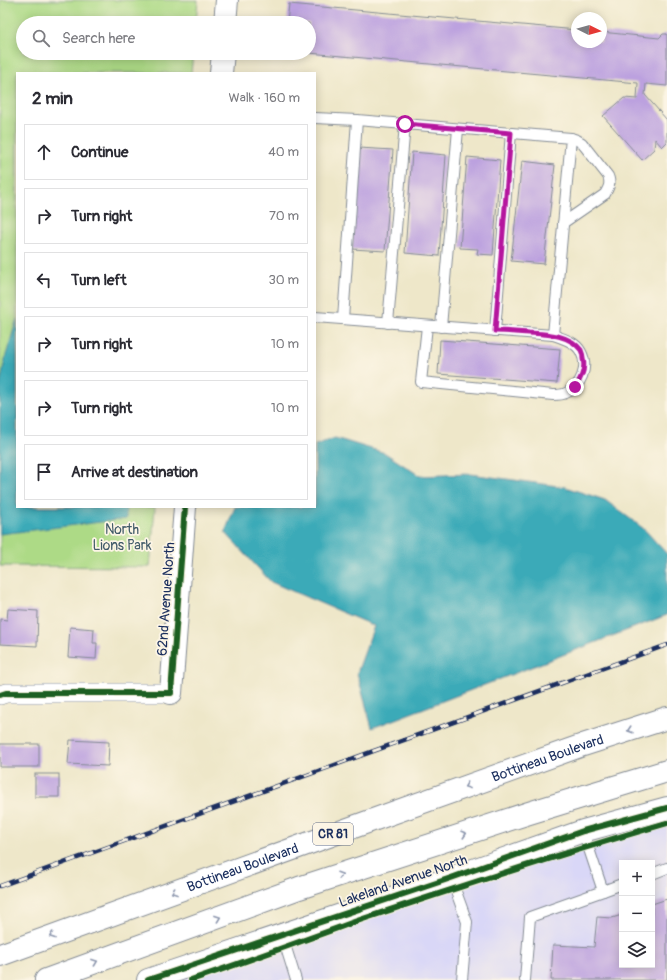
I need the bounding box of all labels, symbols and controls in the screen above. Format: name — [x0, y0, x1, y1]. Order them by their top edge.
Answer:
north arrow — [571, 12, 607, 48]
search box — [16, 16, 316, 60]
icon: search — [30, 27, 52, 49]
text: Search here — [62, 29, 135, 48]
text: 2 min — [32, 88, 73, 109]
text: Walk · 160 m — [229, 90, 300, 106]
route start — [396, 115, 414, 133]
icon: ahead — [33, 141, 55, 163]
text: Continue — [71, 143, 129, 162]
text: 40 m — [268, 144, 299, 160]
icon: right — [33, 205, 55, 227]
text: Turn right — [71, 207, 132, 226]
text: 70 m — [269, 208, 299, 224]
icon: left — [33, 269, 55, 291]
text: Turn left — [71, 271, 127, 290]
text: 30 m — [269, 272, 299, 288]
icon: right — [33, 333, 55, 355]
text: Turn right — [71, 335, 132, 354]
text: 10 m — [271, 336, 299, 352]
route end — [566, 378, 584, 396]
icon: right — [33, 397, 55, 419]
text: Turn right — [71, 399, 132, 418]
text: 10 m — [271, 400, 299, 416]
icon: arrive — [33, 461, 55, 483]
text: Arrive at destination — [71, 463, 198, 482]
park label: North Lions Park — [92, 521, 152, 554]
street label: 62nd Avenue North — [154, 542, 178, 656]
one-way arrow — [627, 725, 634, 734]
street label: Bottineau Boulevard — [489, 730, 606, 785]
one-way arrow — [464, 781, 471, 790]
road number: CR 81 — [313, 823, 353, 845]
one-way arrow — [460, 830, 467, 839]
street label: Bottineau Boulevard — [184, 839, 301, 895]
street label: Lakeland Avenue North — [337, 851, 469, 911]
map controls — [619, 860, 655, 968]
button: + — [619, 860, 655, 896]
one-way arrow — [337, 871, 344, 880]
one-way arrow — [170, 887, 177, 895]
button: − — [619, 896, 655, 932]
one-way arrow — [214, 914, 221, 922]
one-way arrow — [48, 931, 55, 939]
button: layers — [619, 932, 655, 968]
one-way arrow — [92, 958, 99, 967]

